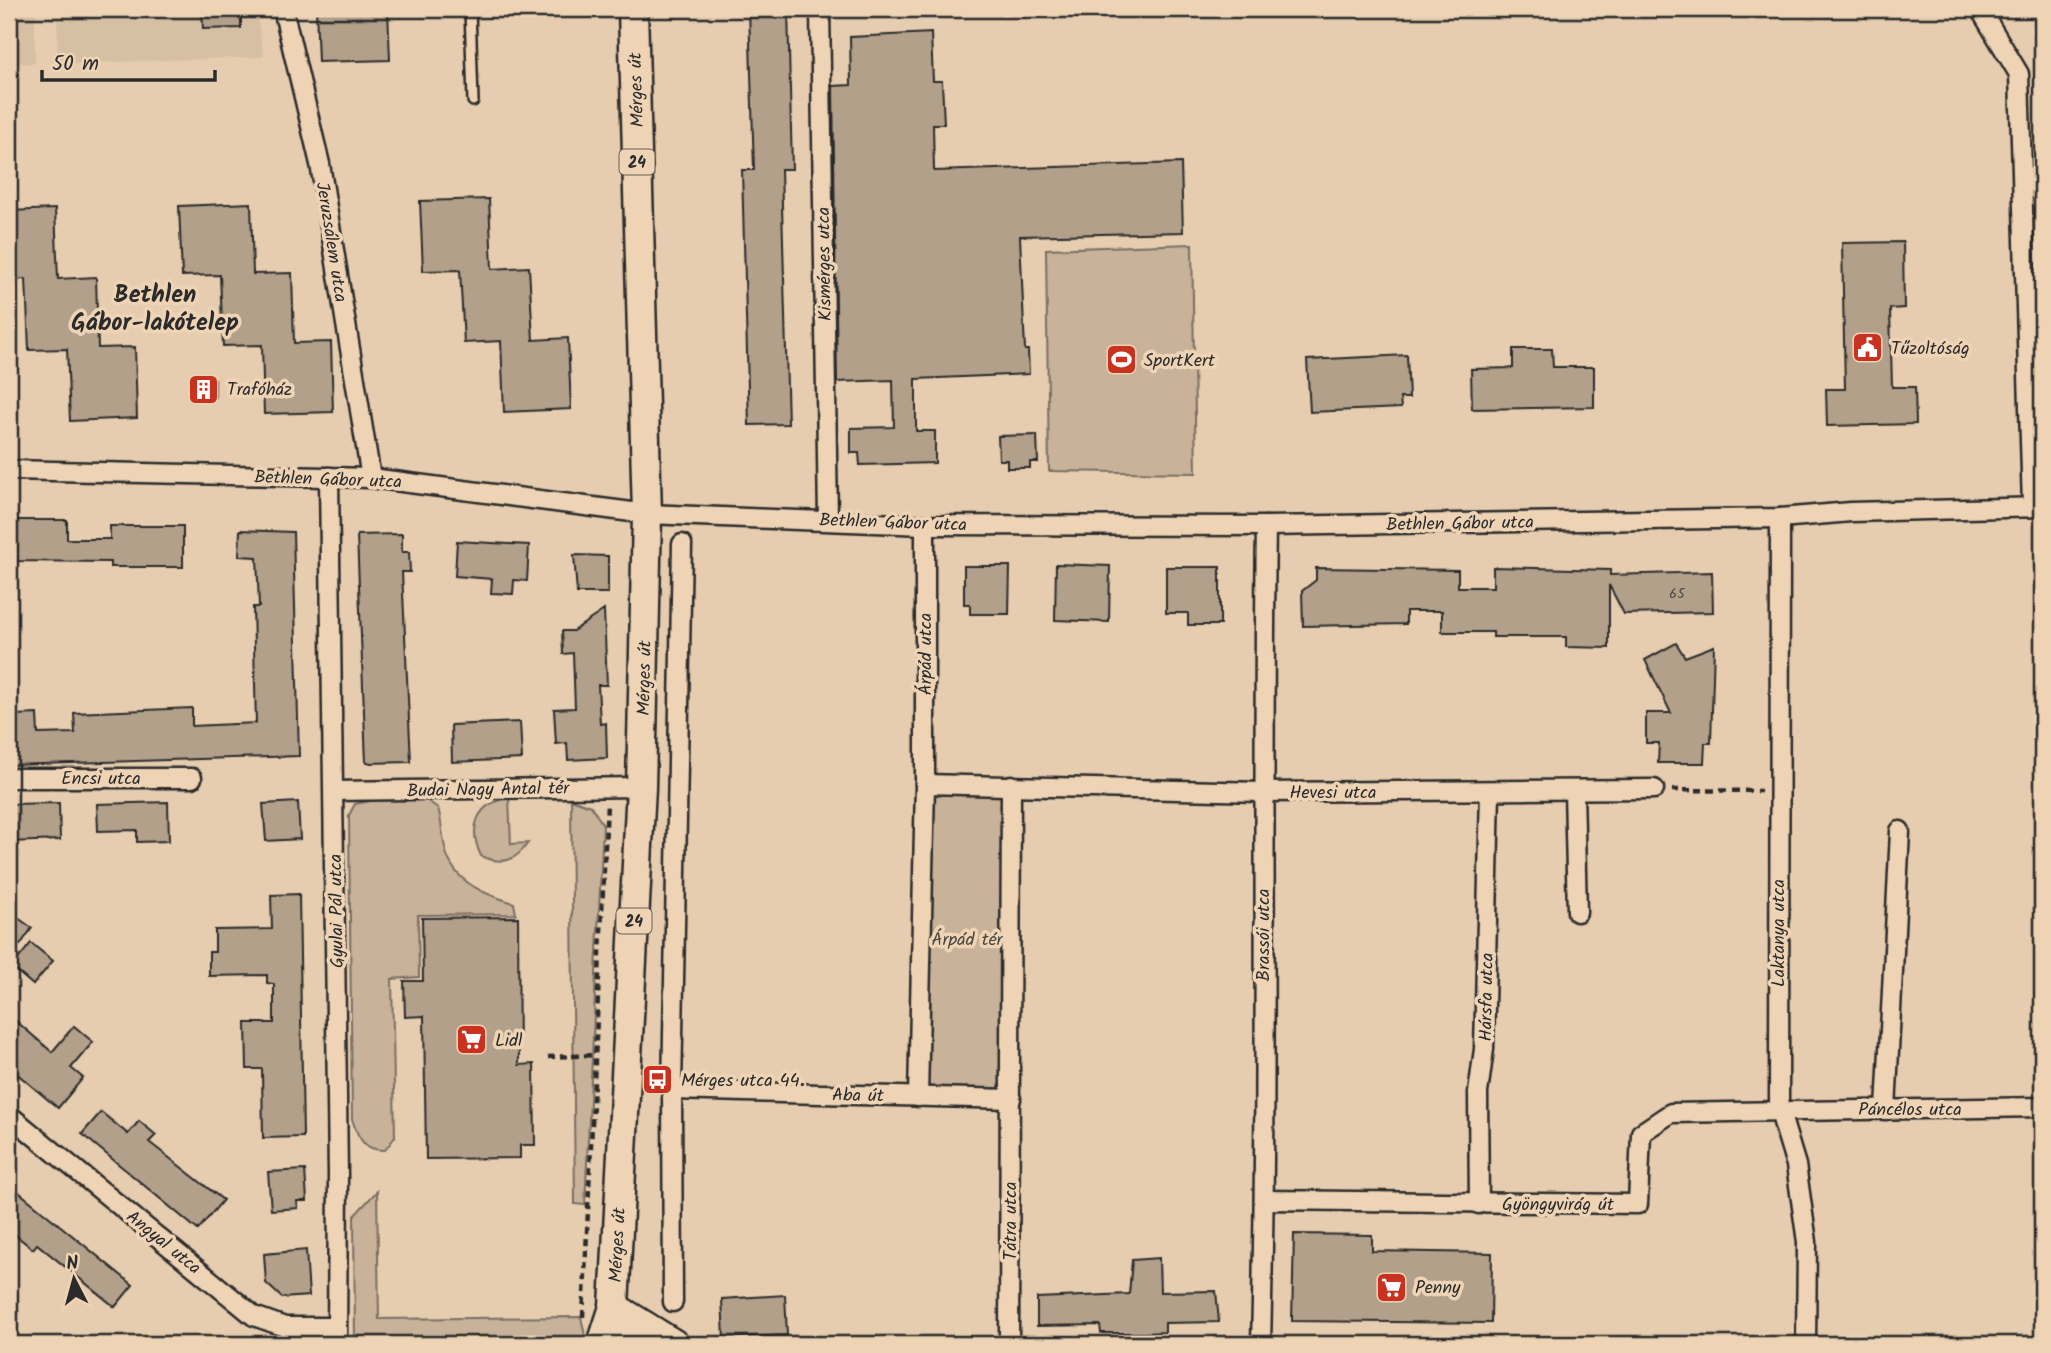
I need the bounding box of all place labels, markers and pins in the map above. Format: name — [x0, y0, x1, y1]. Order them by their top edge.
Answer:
public building icon: Tűzoltóság — [1851, 331, 1885, 365]
place label: Tűzoltóság — [1891, 335, 1970, 364]
sports icon: SportKert — [1104, 343, 1138, 377]
place label: SportKert — [1144, 347, 1216, 376]
building icon: Trafóház — [187, 372, 221, 406]
place label: Trafóház — [227, 376, 292, 405]
supermarket icon: Lidl — [455, 1023, 489, 1057]
place label: Lidl — [495, 1027, 523, 1056]
bus stop icon: Mérges utca 44. — [641, 1063, 675, 1097]
place label: Mérges utca 44. — [681, 1067, 804, 1096]
supermarket icon: Penny — [1375, 1270, 1409, 1304]
place label: Penny — [1415, 1274, 1461, 1303]

